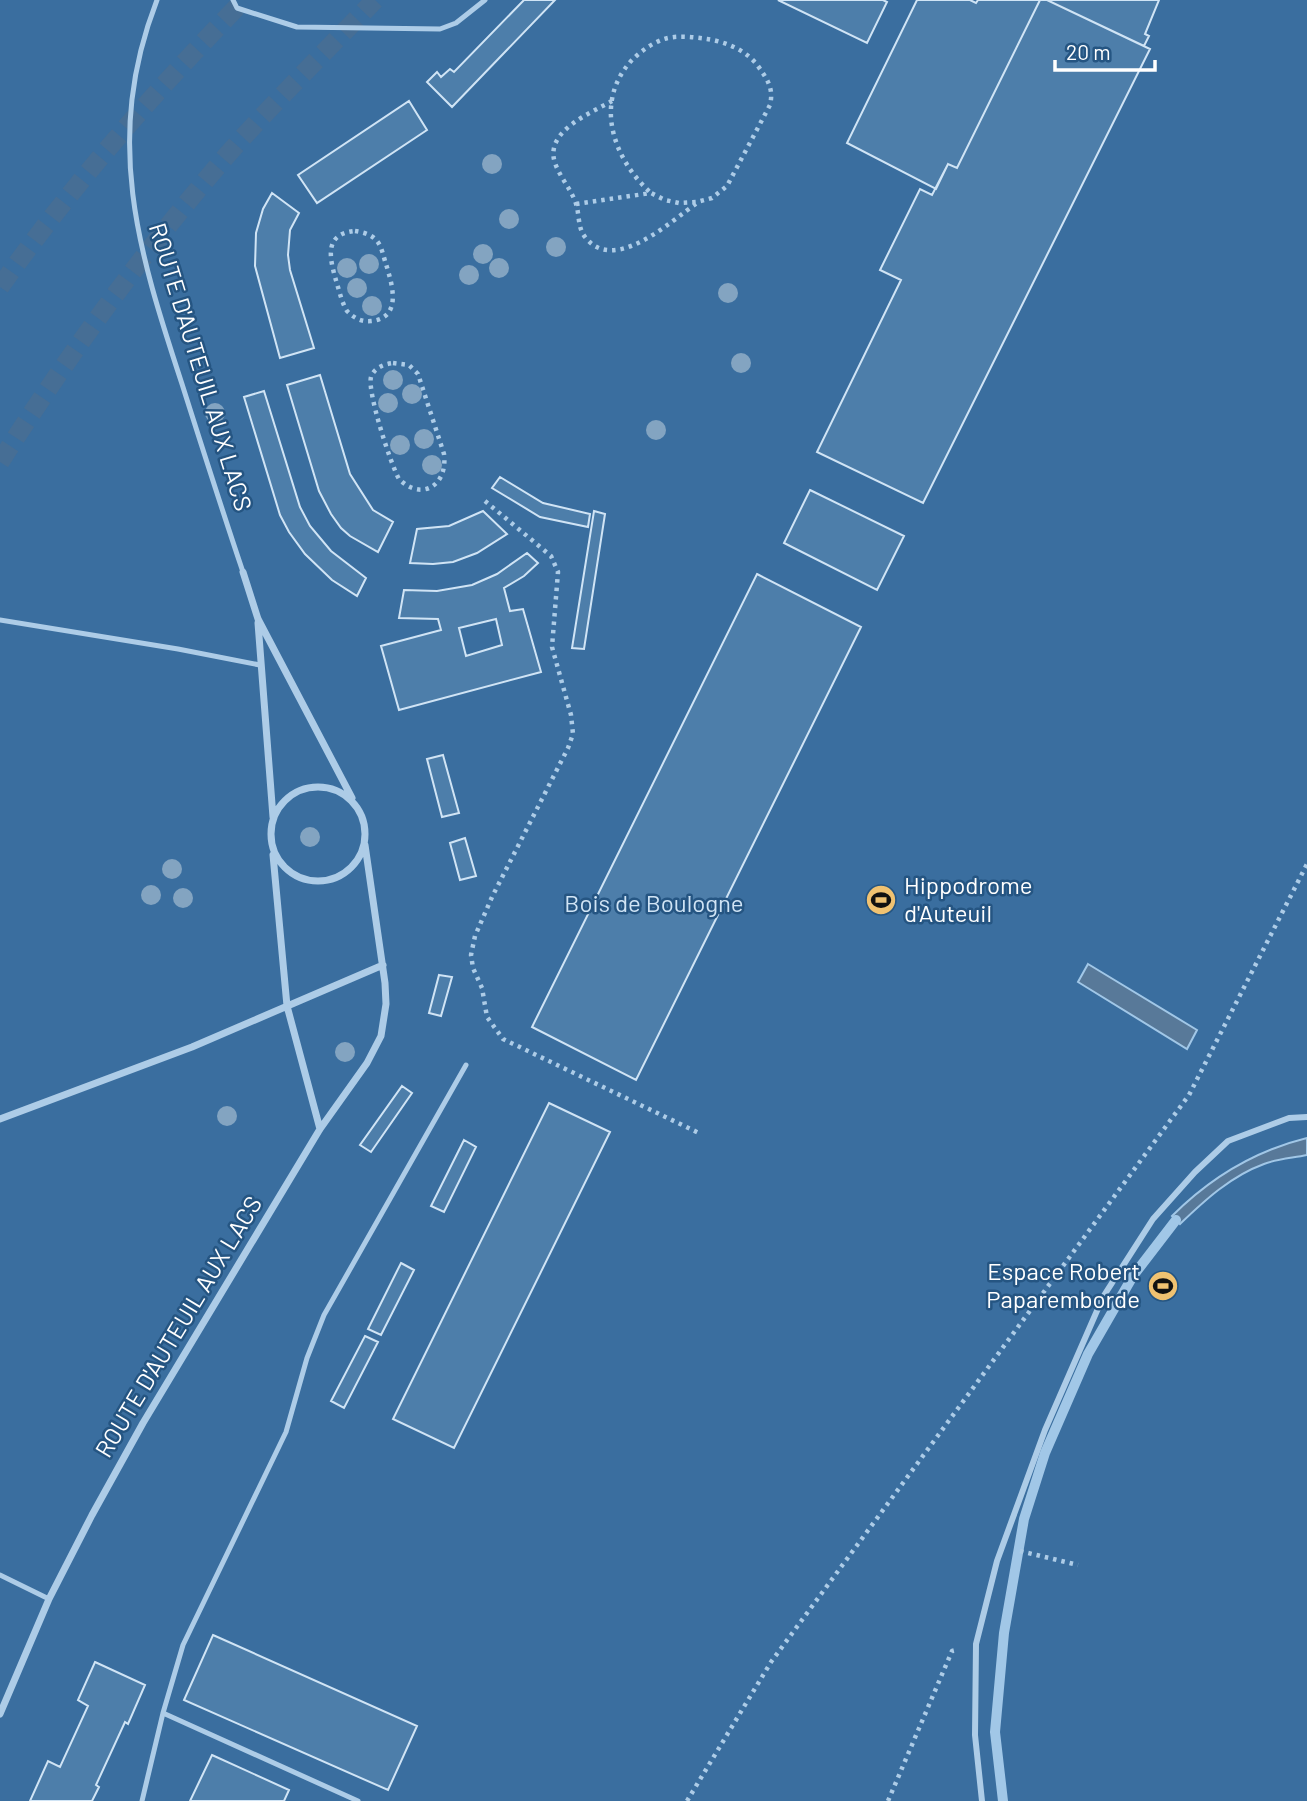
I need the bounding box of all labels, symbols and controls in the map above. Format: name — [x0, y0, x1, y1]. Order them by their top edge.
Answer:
scale bar — [1055, 28, 1155, 72]
text: 20 m — [1066, 39, 1111, 64]
street label: ROUTE D'AUTEUIL AUX LACS — [144, 219, 259, 514]
place label: Hippodrome d'Auteuil — [904, 870, 1033, 927]
sports icon: Hippodrome d'Auteuil — [864, 883, 898, 917]
park label: Bois de Boulogne — [564, 888, 744, 917]
street label: ROUTE D'AUTEUIL AUX LACS — [88, 1190, 267, 1462]
place label: Espace Robert Paparemborde — [986, 1256, 1140, 1313]
sports icon: Espace Robert Paparemborde — [1146, 1269, 1180, 1303]

